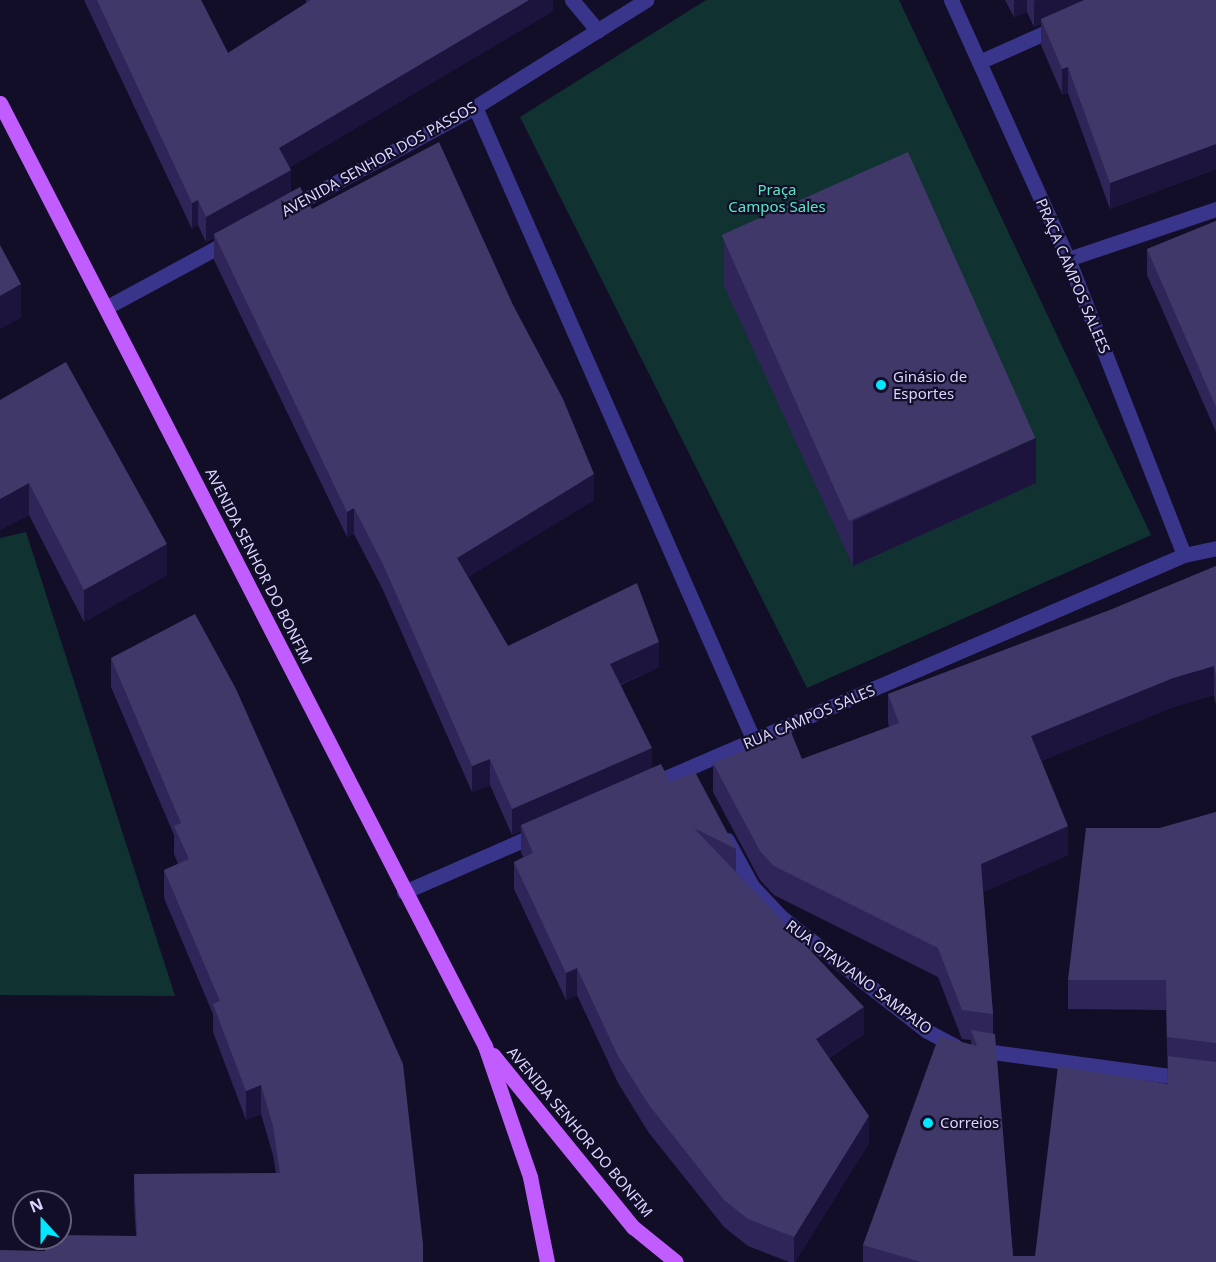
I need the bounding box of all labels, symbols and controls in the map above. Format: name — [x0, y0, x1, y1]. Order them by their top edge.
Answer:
street label: AVENIDA SENHOR DOS PASSOS — [278, 98, 480, 220]
park label: Praça Campos Sales — [728, 180, 826, 215]
street label: PRAÇA CAMPOS SALEES — [1032, 196, 1114, 356]
place label: Ginásio de Esportes — [893, 367, 967, 402]
marker: Ginásio de Esportes — [874, 378, 888, 392]
street label: AVENIDA SENHOR DO BONFIM — [202, 465, 316, 667]
street label: RUA CAMPOS SALES — [740, 681, 878, 753]
street label: RUA OTAVIANO SAMPAIO — [783, 916, 935, 1038]
street label: AVENIDA SENHOR DO BONFIM — [503, 1043, 657, 1221]
place label: Correios — [940, 1114, 999, 1132]
marker: Correios — [921, 1116, 935, 1130]
north arrow — [12, 1190, 72, 1250]
text: N — [26, 1192, 46, 1218]

